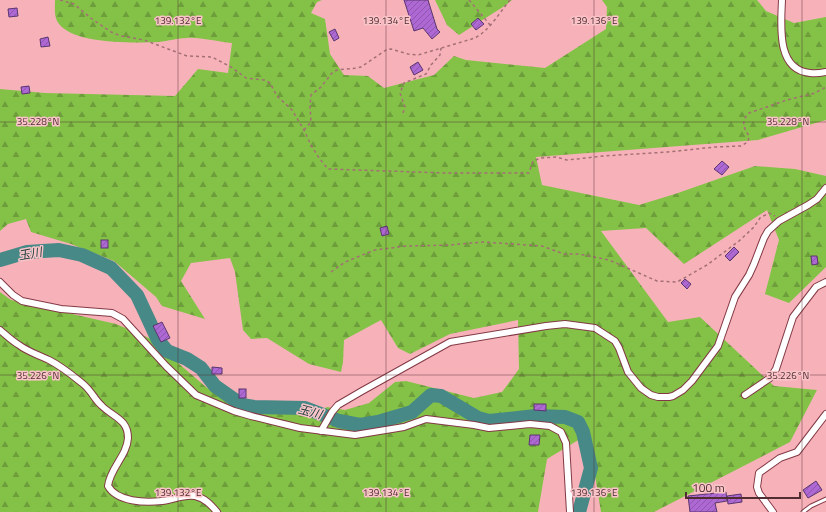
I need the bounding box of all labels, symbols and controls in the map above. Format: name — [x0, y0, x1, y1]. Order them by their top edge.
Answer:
text: 139.132°E — [155, 13, 202, 28]
text: 139.134°E — [363, 13, 410, 28]
text: 139.136°E — [571, 13, 618, 28]
text: 35.228°N — [17, 114, 59, 129]
text: 35.228°N — [767, 114, 809, 129]
water label: 玉川 — [16, 242, 45, 265]
text: 35.226°N — [17, 368, 59, 383]
text: 35.226°N — [767, 368, 809, 383]
water label: 玉川 — [296, 399, 326, 424]
scale bar — [686, 474, 800, 500]
text: 100 m — [692, 478, 725, 497]
text: 139.132°E — [155, 485, 202, 500]
text: 139.134°E — [363, 485, 410, 500]
text: 139.136°E — [571, 485, 618, 500]

